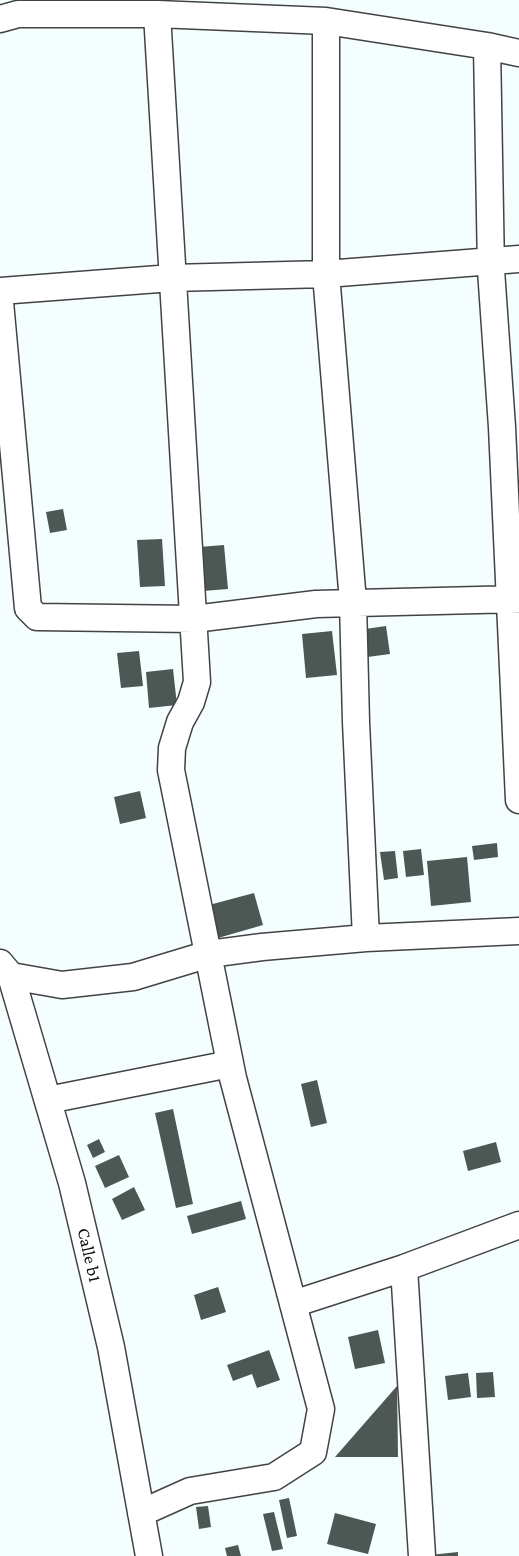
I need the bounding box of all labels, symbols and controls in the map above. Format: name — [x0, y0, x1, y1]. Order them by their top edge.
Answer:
street label: Calle b1 — [72, 1226, 106, 1284]

